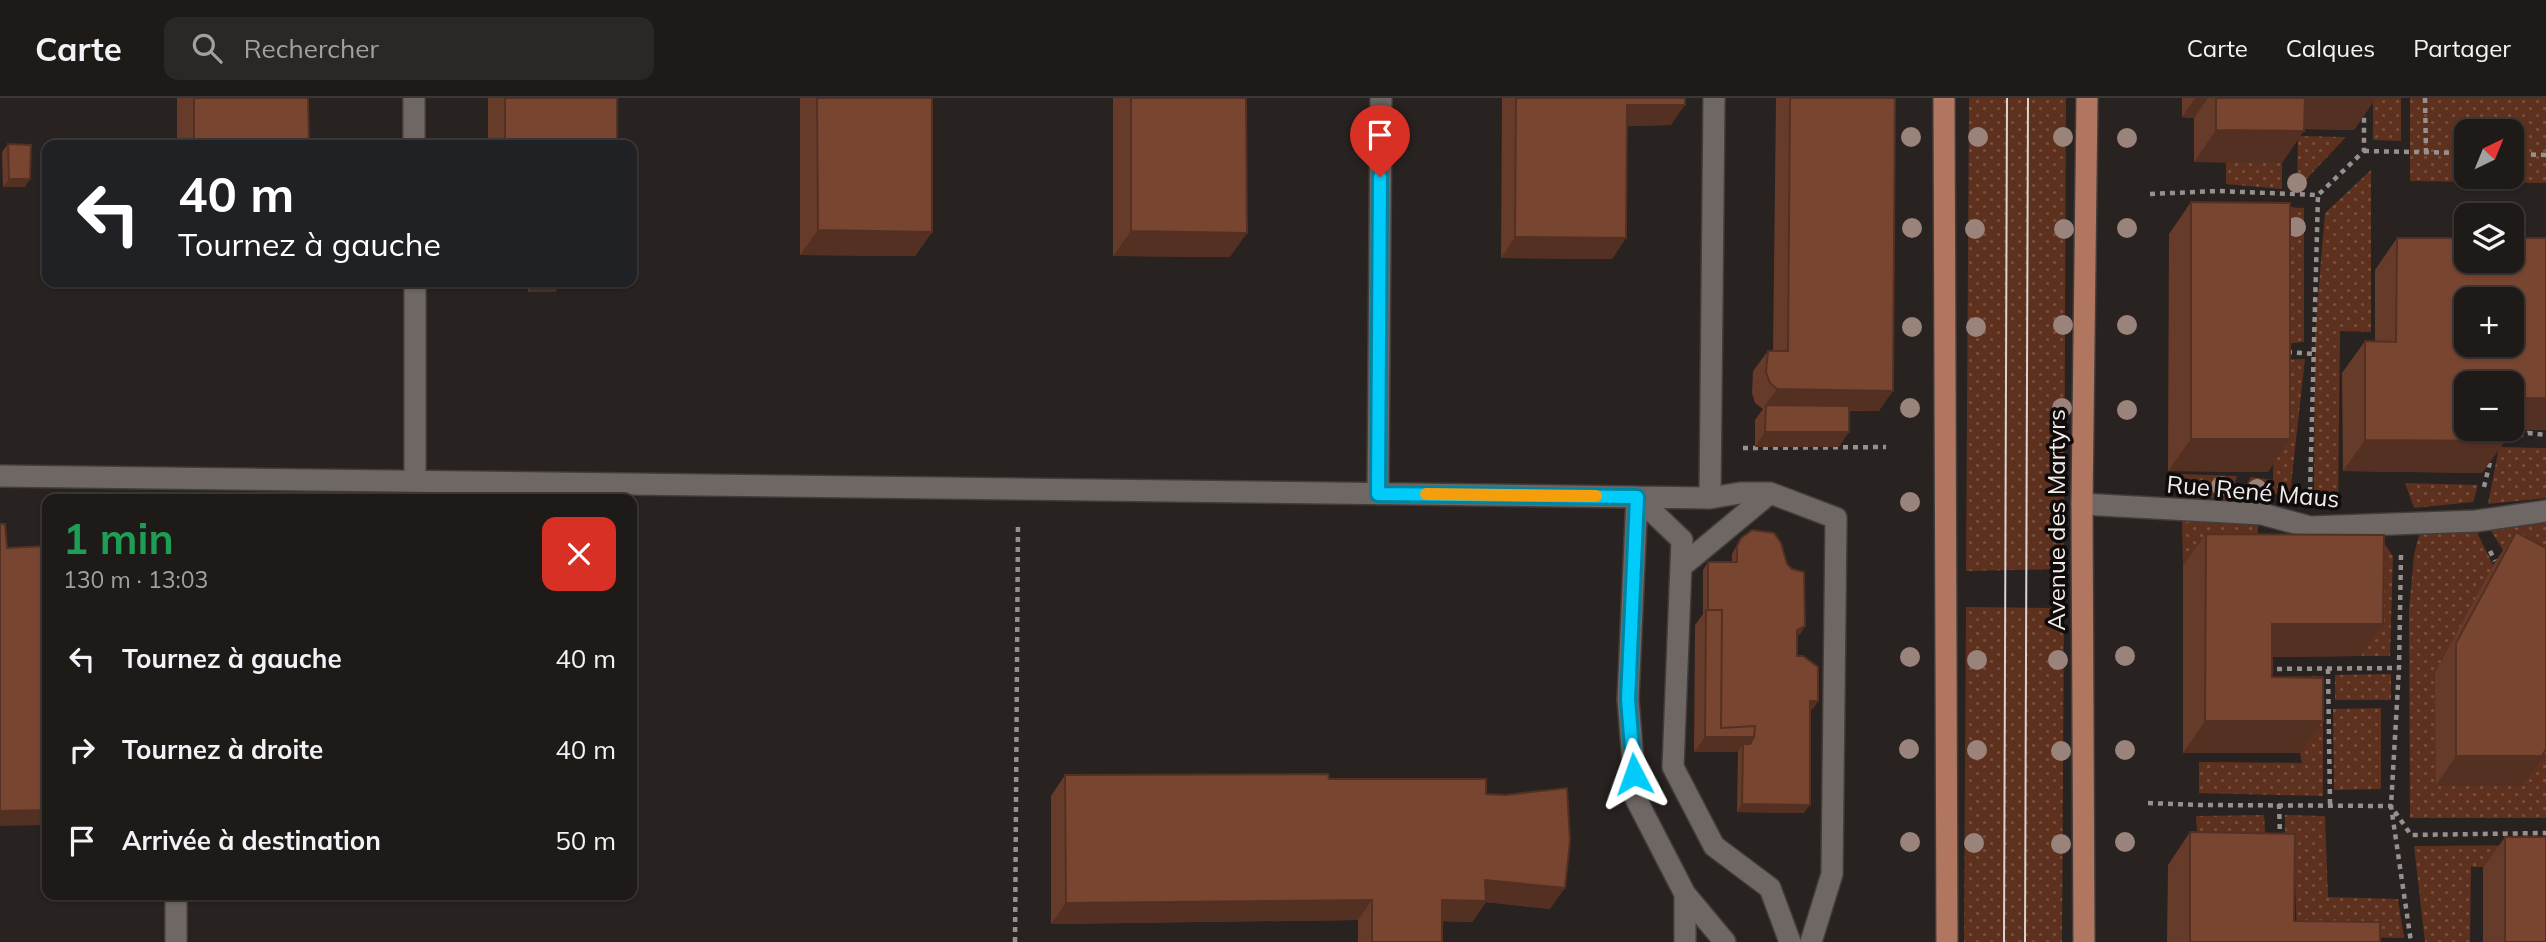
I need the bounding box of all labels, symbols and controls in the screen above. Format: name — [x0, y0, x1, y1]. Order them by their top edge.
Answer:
search box — [164, 17, 654, 80]
text: Carte — [35, 28, 122, 69]
icon: search — [188, 29, 226, 67]
text: Rechercher — [244, 32, 379, 65]
text: Carte — [2187, 33, 2248, 63]
text: Calques — [2286, 33, 2375, 63]
text: Partager — [2413, 33, 2511, 63]
pin — [1350, 105, 1410, 177]
icon: arrive — [1361, 116, 1399, 154]
north arrow — [2454, 119, 2524, 189]
map controls — [2454, 119, 2524, 441]
text: 40 m — [178, 163, 294, 224]
icon: left — [63, 168, 154, 259]
button: layers — [2454, 203, 2524, 273]
text: Tournez à gauche — [178, 224, 441, 264]
button: + — [2454, 287, 2524, 357]
button: − — [2454, 371, 2524, 441]
street label: Avenue des Martyrs — [2041, 409, 2071, 631]
street label: Rue René Maus — [2165, 469, 2341, 513]
text: 1 min — [63, 512, 174, 565]
button: close — [542, 517, 616, 591]
text: 130 m · 13:03 — [63, 565, 208, 594]
icon: left — [63, 640, 101, 678]
text: Tournez à gauche — [122, 642, 342, 675]
text: 40 m — [555, 642, 616, 675]
icon: right — [63, 731, 101, 769]
text: Tournez à droite — [122, 733, 323, 766]
text: 40 m — [555, 733, 616, 766]
position arrow — [1597, 737, 1671, 811]
icon: arrive — [63, 822, 101, 860]
text: Arrivée à destination — [122, 824, 381, 857]
text: 50 m — [555, 824, 616, 857]

